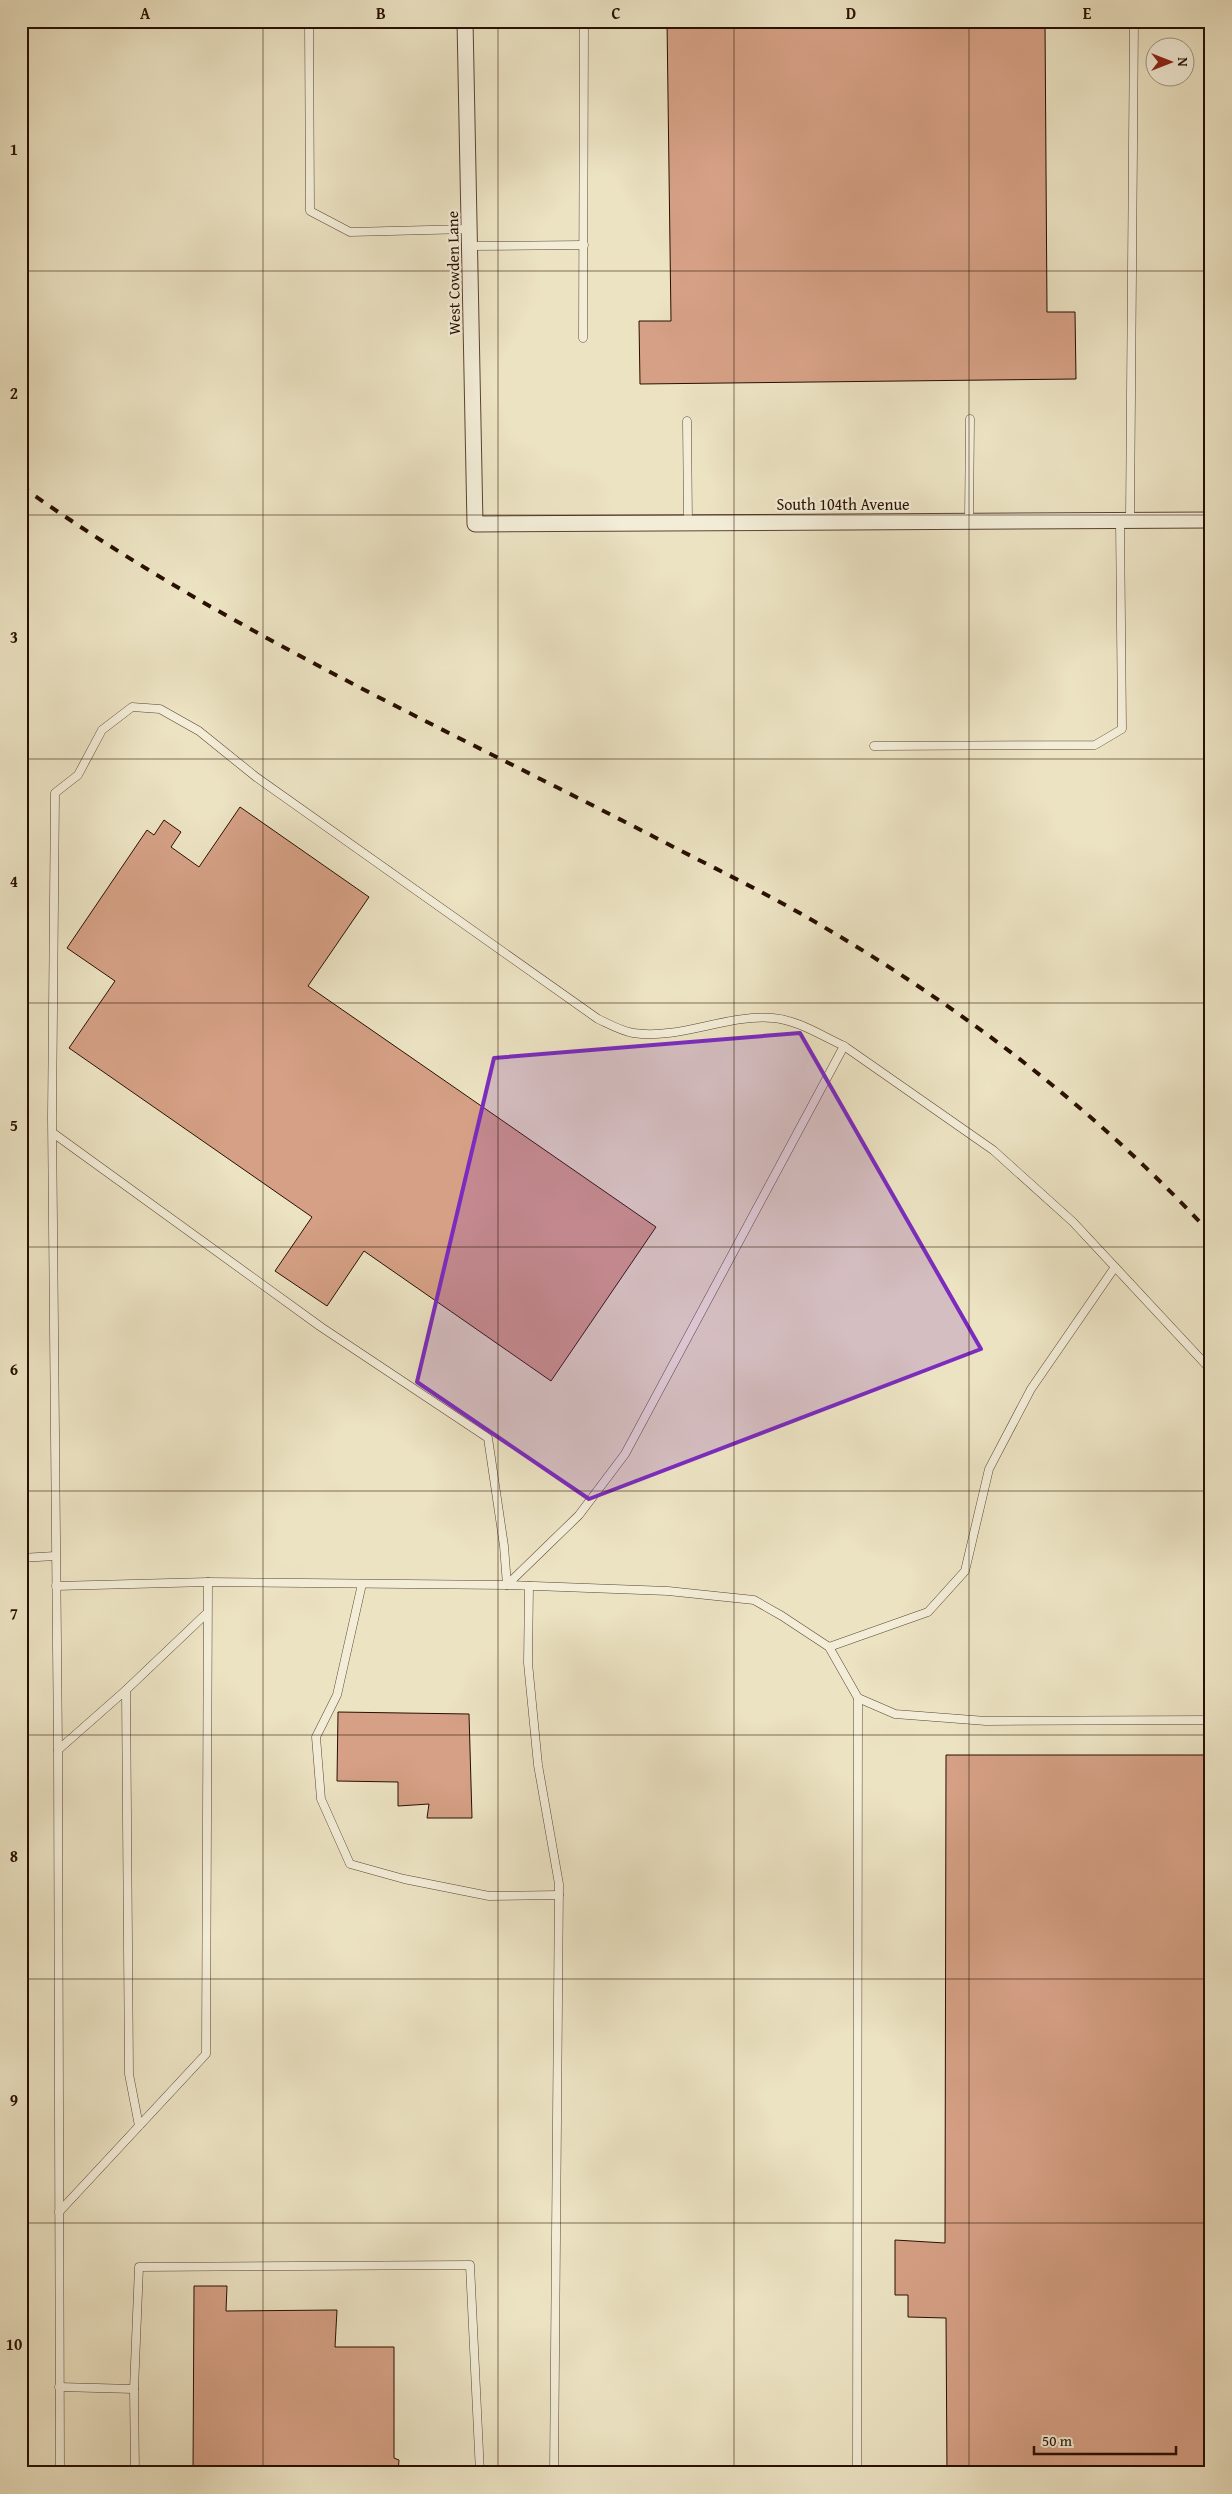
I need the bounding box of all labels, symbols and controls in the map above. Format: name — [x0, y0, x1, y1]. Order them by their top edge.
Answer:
text: A — [140, 1, 151, 25]
text: B — [376, 1, 386, 25]
text: C — [611, 1, 621, 25]
text: D — [846, 1, 856, 25]
text: E — [1083, 1, 1092, 25]
north arrow — [1144, 38, 1194, 88]
text: N — [1173, 57, 1193, 67]
text: 1 — [10, 137, 18, 161]
street label: West Cowden Lane — [440, 211, 466, 335]
text: 2 — [10, 381, 18, 405]
street label: South 104th Avenue — [776, 492, 910, 516]
text: 3 — [10, 625, 18, 649]
text: 4 — [10, 869, 18, 893]
text: 5 — [10, 1113, 18, 1137]
text: 6 — [10, 1357, 18, 1381]
text: 7 — [10, 1601, 18, 1625]
text: 8 — [10, 1844, 18, 1868]
text: 9 — [10, 2088, 18, 2112]
text: 10 — [6, 2332, 22, 2356]
scale bar — [1034, 2424, 1177, 2456]
text: 50 m — [1042, 2430, 1073, 2451]

